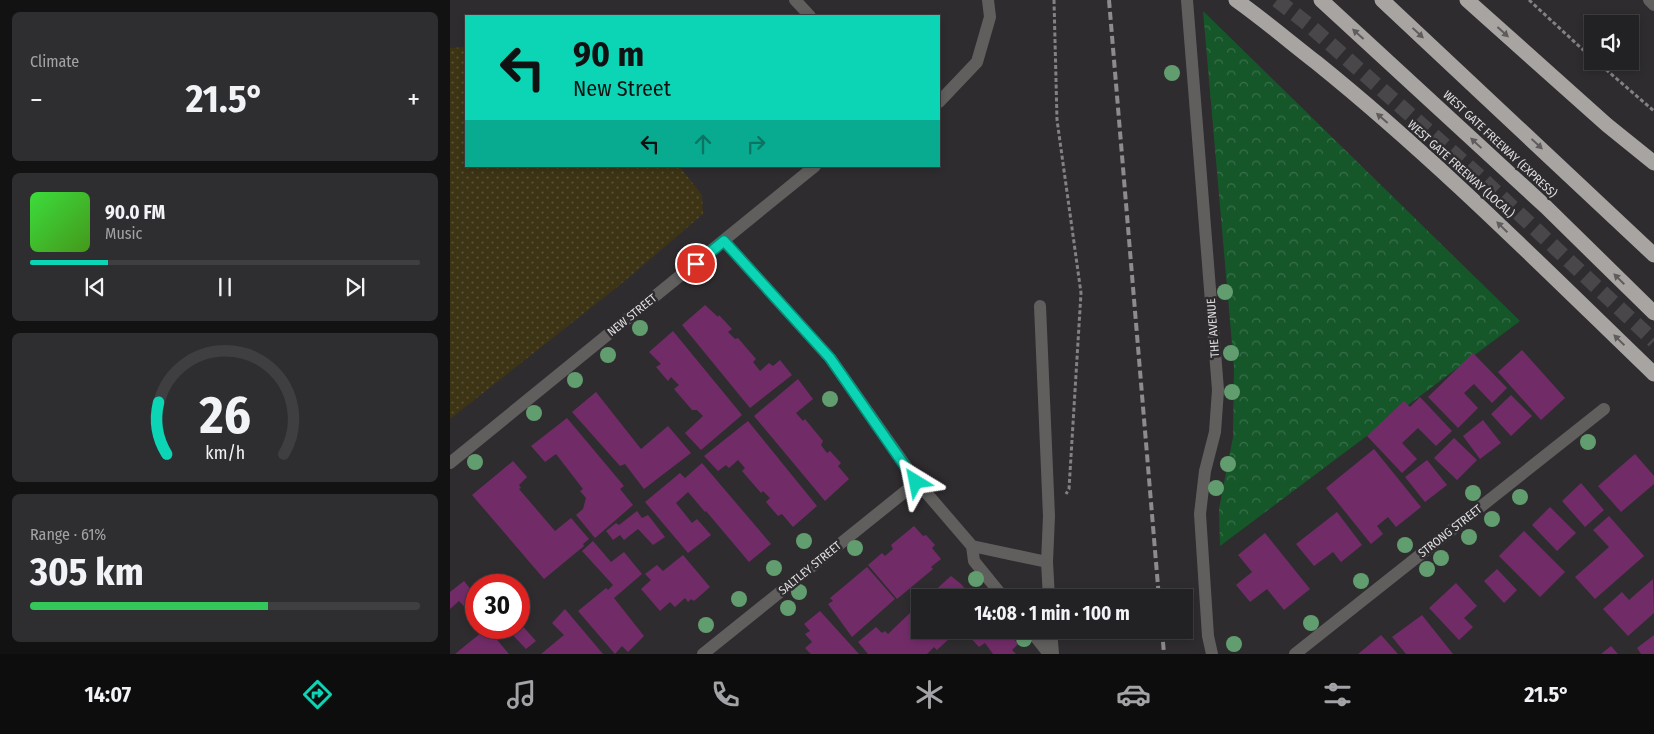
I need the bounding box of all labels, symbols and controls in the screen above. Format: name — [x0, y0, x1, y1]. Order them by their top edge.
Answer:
map controls — [1584, 15, 1639, 70]
button: sound — [1584, 15, 1639, 70]
one-way arrow — [1412, 27, 1424, 39]
one-way arrow — [1497, 27, 1510, 38]
one-way arrow — [1351, 28, 1364, 39]
text: 90 m — [573, 33, 644, 75]
icon: left — [490, 35, 555, 100]
text: Climate — [30, 52, 79, 71]
text: New Street — [573, 75, 671, 102]
text: 21.5° — [186, 76, 264, 122]
text: − — [30, 83, 43, 116]
text: + — [407, 83, 420, 116]
street label: WEST GATE FREEWAY (EXPRESS) — [1440, 88, 1560, 201]
one-way arrow — [1376, 113, 1388, 124]
street label: WEST GATE FREEWAY (LOCAL) — [1405, 117, 1518, 221]
icon: left — [636, 130, 664, 158]
icon: ahead — [689, 130, 717, 158]
icon: right — [742, 130, 770, 158]
one-way arrow — [1471, 137, 1483, 149]
one-way arrow — [1530, 138, 1542, 150]
text: 90.0 FM — [105, 201, 165, 224]
one-way arrow — [1497, 221, 1509, 233]
text: Music — [105, 224, 142, 243]
pin — [675, 243, 717, 285]
icon: arrive — [682, 250, 710, 278]
icon: previous — [81, 273, 109, 301]
icon: pause — [211, 273, 239, 301]
icon: next — [341, 273, 369, 301]
one-way arrow — [1614, 273, 1626, 285]
street label: NEW STREET — [605, 291, 660, 339]
street label: THE AVENUE — [1204, 298, 1222, 358]
one-way arrow — [1613, 334, 1625, 346]
text: 26 — [198, 384, 251, 447]
text: km/h — [205, 442, 245, 464]
position arrow — [889, 455, 941, 507]
street label: STRONG STREET — [1415, 502, 1485, 560]
text: Range · 61% — [30, 525, 106, 544]
street label: SALTLEY STREET — [776, 538, 844, 597]
text: 305 km — [30, 549, 144, 595]
speed limit sign: 30 — [465, 574, 530, 639]
text: 14:08 · 1 min · 100 m — [974, 602, 1130, 625]
icon: directions — [300, 677, 335, 712]
icon: music — [504, 677, 539, 712]
icon: phone — [708, 677, 743, 712]
icon: climate — [912, 677, 947, 712]
icon: car — [1116, 677, 1151, 712]
icon: filters — [1320, 677, 1355, 712]
text: 14:07 — [85, 681, 131, 708]
text: 21.5° — [1524, 681, 1569, 708]

